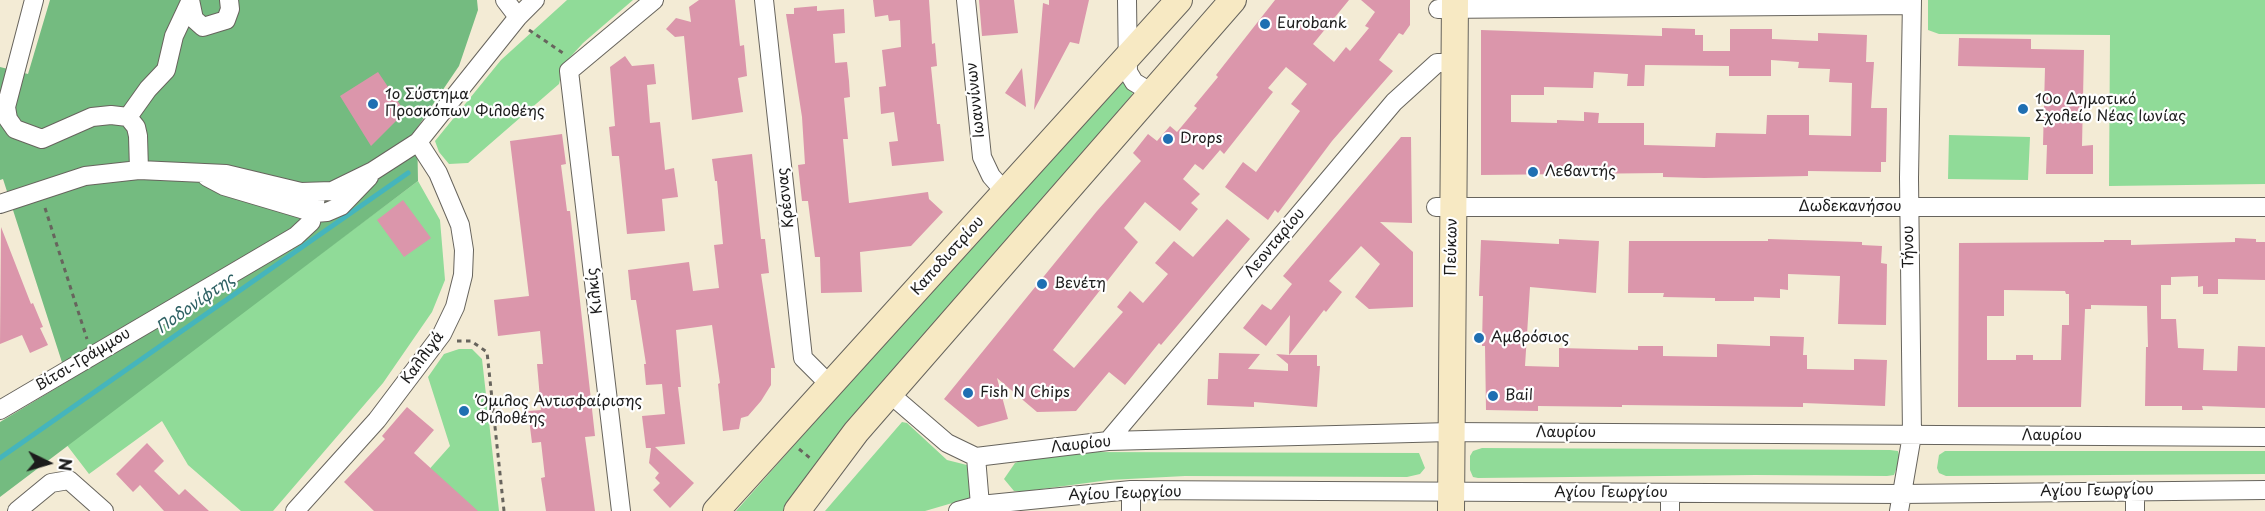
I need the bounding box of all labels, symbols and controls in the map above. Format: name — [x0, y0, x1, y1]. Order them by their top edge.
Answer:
place label: Eurobank — [1277, 15, 1347, 33]
marker: Eurobank — [1258, 17, 1272, 31]
street label: Ιωαννίνων — [963, 61, 989, 139]
place label: 1ο Σύστημα Προσκόπων Φιλοθέης — [385, 86, 545, 121]
place label: 10ο Δημοτικό Σχολείο Νέας Ιωνίας — [2035, 91, 2186, 126]
marker: 1ο Σύστημα Προσκόπων Φιλοθέης — [366, 97, 380, 111]
marker: 10ο Δημοτικό Σχολείο Νέας Ιωνίας — [2016, 102, 2030, 116]
place label: Drops — [1180, 130, 1222, 148]
marker: Drops — [1161, 132, 1175, 146]
place label: Λεβαντής — [1545, 163, 1616, 181]
marker: Λεβαντής — [1526, 165, 1540, 179]
street label: Κρέσνας — [774, 167, 798, 229]
street label: Δωδεκανήσου — [1799, 198, 1901, 216]
street label: Λεονταρίου — [1241, 205, 1309, 281]
street label: Καποδιστρίου — [908, 213, 988, 299]
street label: Πεύκων — [1442, 218, 1462, 276]
street label: Τήνου — [1900, 225, 1918, 269]
street label: Κιλκίς — [583, 267, 607, 315]
water label: Ποδονίφτης — [153, 270, 239, 338]
place label: Βενέτη — [1054, 275, 1106, 293]
marker: Βενέτη — [1035, 277, 1049, 291]
street label: Βίτσι-Γράμμου — [32, 325, 134, 395]
street label: Καλλιγά — [398, 328, 448, 388]
place label: Αμβρόσιος — [1491, 329, 1569, 347]
marker: Αμβρόσιος — [1472, 331, 1486, 345]
place label: Fish N Chips — [980, 384, 1070, 402]
marker: Fish N Chips — [961, 386, 975, 400]
place label: Bail — [1505, 387, 1533, 405]
marker: Bail — [1486, 389, 1500, 403]
place label: Όμιλος Αντισφαίρισης Φιλοθέης — [476, 393, 642, 428]
marker: Όμιλος Αντισφαίρισης Φιλοθέης — [457, 404, 471, 418]
street label: Λαυρίου — [1536, 424, 1596, 442]
street label: Λαυρίου — [2022, 427, 2082, 445]
north arrow — [18, 433, 78, 493]
street label: Λαυρίου — [1050, 433, 1112, 457]
text: N — [53, 457, 78, 472]
street label: Αγίου Γεωργίου — [2040, 481, 2154, 501]
street label: Αγίου Γεωργίου — [1068, 483, 1182, 505]
street label: Αγίου Γεωργίου — [1554, 484, 1668, 502]

